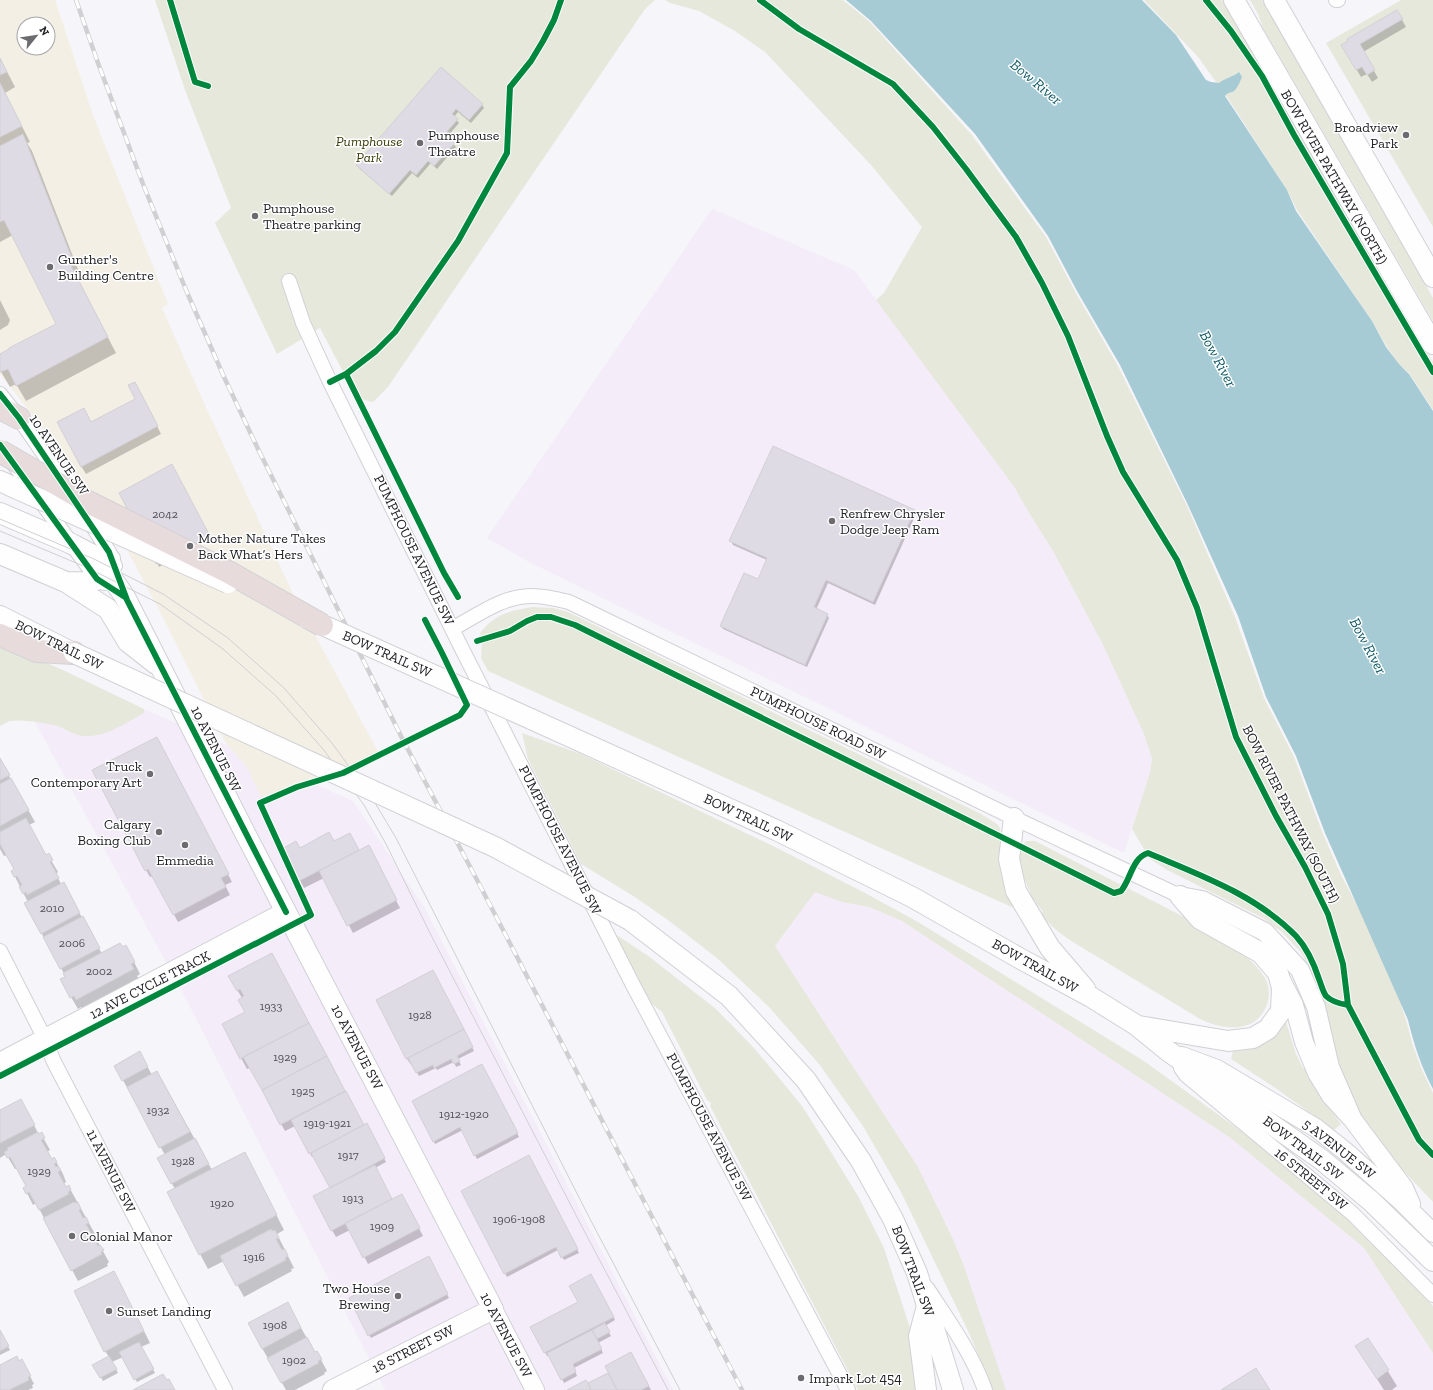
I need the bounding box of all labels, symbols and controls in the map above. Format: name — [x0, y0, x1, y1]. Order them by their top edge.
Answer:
north arrow — [16, 16, 56, 56]
text: N — [37, 24, 52, 39]
water label: Bow River — [1007, 55, 1066, 109]
street label: BOW RIVER PATHWAY (NORTH) — [1277, 87, 1391, 267]
place label: Broadview Park — [1334, 119, 1399, 152]
place label: Pumphouse Theatre — [428, 127, 500, 160]
marker: Broadview Park — [1401, 130, 1411, 140]
park label: Pumphouse Park — [336, 133, 402, 166]
marker: Pumphouse Theatre — [415, 138, 425, 148]
place label: Pumphouse Theatre parking — [263, 200, 361, 233]
marker: Pumphouse Theatre parking — [250, 211, 260, 221]
place label: Gunther's Building Centre — [58, 251, 154, 284]
marker: Gunther's Building Centre — [45, 262, 55, 272]
water label: Bow River — [1196, 328, 1241, 391]
street label: 10 AVENUE SW — [26, 411, 92, 499]
street label: PUMPHOUSE AVENUE SW — [370, 472, 458, 628]
place label: Renfrew Chrysler Dodge Jeep Ram — [840, 505, 946, 538]
house number: 2042 — [152, 507, 178, 521]
marker: Renfrew Chrysler Dodge Jeep Ram — [827, 516, 837, 526]
place label: Mother Nature Takes Back What’s Hers — [198, 530, 326, 563]
marker: Mother Nature Takes Back What’s Hers — [185, 541, 195, 551]
water label: Bow River — [1346, 615, 1391, 678]
street label: BOW TRAIL SW — [12, 616, 106, 674]
street label: BOW TRAIL SW — [340, 627, 434, 681]
street label: PUMPHOUSE ROAD SW — [747, 683, 889, 763]
street label: 10 AVENUE SW — [187, 703, 245, 795]
street label: BOW RIVER PATHWAY (SOUTH) — [1239, 722, 1343, 906]
place label: Truck Contemporary Art — [31, 758, 143, 791]
street label: PUMPHOUSE AVENUE SW — [515, 763, 605, 917]
marker: Truck Contemporary Art — [145, 769, 155, 779]
street label: BOW TRAIL SW — [701, 790, 795, 846]
place label: Calgary Boxing Club — [78, 816, 152, 849]
marker: Calgary Boxing Club — [154, 827, 164, 837]
marker: Emmedia — [180, 840, 190, 850]
place label: Emmedia — [156, 852, 214, 869]
house number: 2010 — [40, 901, 64, 915]
street label: BOW TRAIL SW — [989, 935, 1081, 997]
house number: 2006 — [59, 936, 85, 950]
street label: 12 AVE CYCLE TRACK — [87, 947, 213, 1023]
house number: 2002 — [86, 964, 112, 978]
house number: 1933 — [260, 999, 282, 1013]
street label: 10 AVENUE SW — [327, 1002, 387, 1092]
house number: 1928 — [408, 1008, 432, 1022]
house number: 1929 — [273, 1050, 297, 1064]
street label: PUMPHOUSE AVENUE SW — [663, 1050, 755, 1204]
house number: 1925 — [291, 1084, 315, 1098]
house number: 1932 — [146, 1103, 170, 1117]
house number: 1912-1920 — [439, 1107, 489, 1121]
street label: BOW TRAIL SW — [1260, 1112, 1346, 1184]
street label: 5 AVENUE SW — [1299, 1115, 1379, 1183]
house number: 1919-1921 — [303, 1116, 351, 1130]
street label: 11 AVENUE SW — [83, 1126, 139, 1216]
street label: 16 STREET SW — [1271, 1144, 1351, 1214]
house number: 1917 — [337, 1148, 359, 1162]
house number: 1928 — [171, 1154, 195, 1168]
house number: 1929 — [27, 1164, 51, 1178]
house number: 1913 — [342, 1191, 364, 1205]
house number: 1920 — [210, 1196, 234, 1210]
house number: 1906-1908 — [493, 1212, 545, 1226]
house number: 1909 — [370, 1219, 394, 1233]
street label: BOW TRAIL SW — [888, 1223, 938, 1319]
place label: Colonial Manor — [80, 1228, 173, 1245]
marker: Colonial Manor — [67, 1231, 77, 1241]
house number: 1916 — [243, 1250, 265, 1264]
place label: Two House Brewing — [323, 1280, 390, 1313]
street label: 10 AVENUE SW — [476, 1290, 536, 1380]
marker: Two House Brewing — [393, 1291, 403, 1301]
place label: Sunset Landing — [117, 1303, 211, 1320]
marker: Sunset Landing — [104, 1306, 114, 1316]
house number: 1908 — [263, 1318, 287, 1332]
street label: 18 STREET SW — [369, 1321, 457, 1377]
house number: 1902 — [282, 1353, 306, 1367]
place label: Impark Lot 454 — [809, 1370, 902, 1387]
marker: Impark Lot 454 — [796, 1373, 806, 1383]

